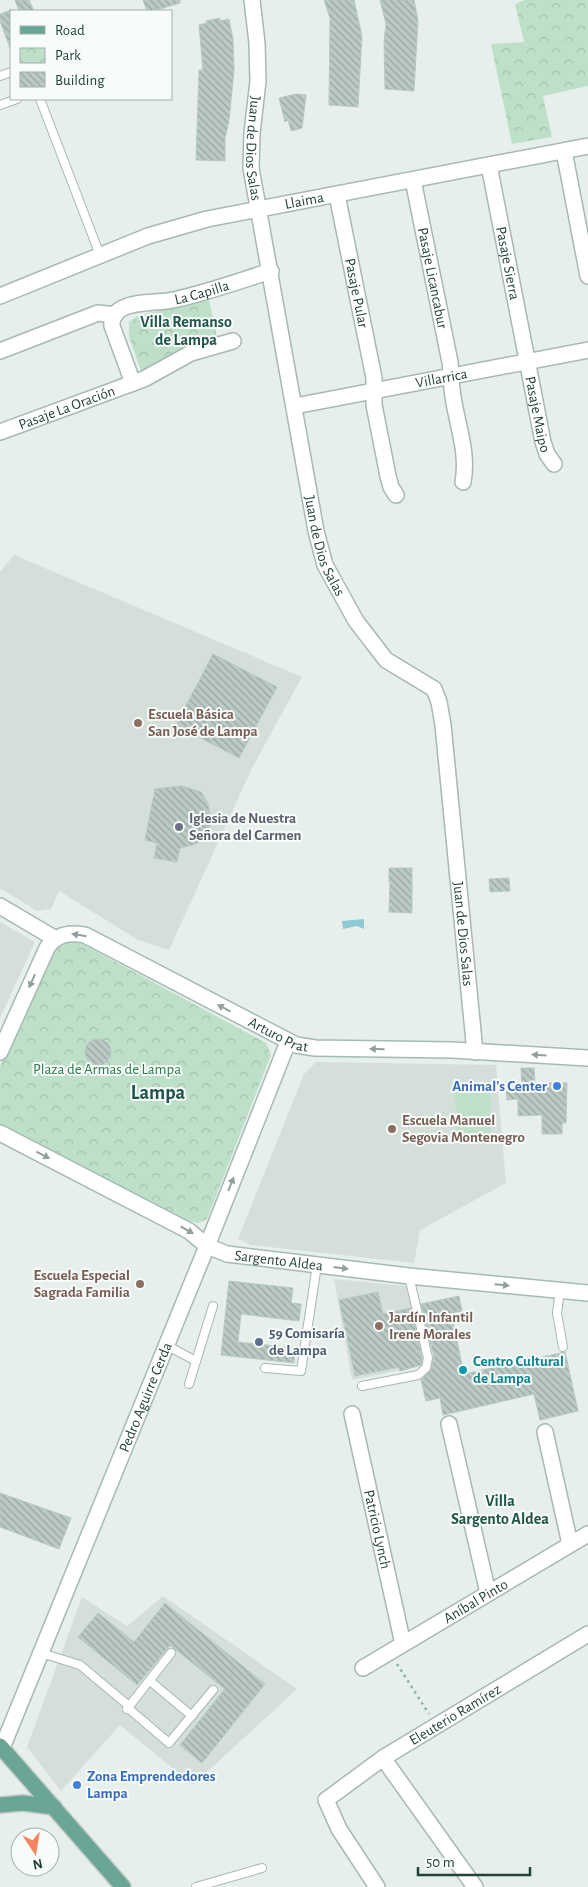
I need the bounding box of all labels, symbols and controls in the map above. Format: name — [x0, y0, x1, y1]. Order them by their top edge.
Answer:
legend — [10, 10, 172, 100]
text: Road — [55, 23, 85, 38]
text: Park — [55, 48, 81, 63]
text: Building — [55, 73, 105, 88]
street label: Juan de Dios Salas — [243, 95, 264, 202]
street label: Llaima — [283, 190, 325, 212]
street label: Pasaje Sierra — [493, 225, 522, 301]
street label: Pasaje Licancabur — [415, 226, 450, 330]
street label: Pasaje Pular — [342, 257, 371, 329]
street label: La Capilla — [173, 278, 231, 307]
district label: Villa Remanso de Lampa — [140, 314, 232, 348]
street label: Villarrica — [414, 366, 469, 391]
street label: Pasaje Maipo — [522, 375, 553, 455]
street label: Pasaje La Oración — [17, 383, 117, 433]
street label: Juan de Dios Salas — [302, 494, 348, 599]
place label: Escuela Básica San José de Lampa — [148, 707, 258, 739]
marker: Escuela Básica San José de Lampa — [132, 717, 144, 729]
place label: Iglesia de Nuestra Señora del Carmen — [189, 811, 302, 843]
marker: Iglesia de Nuestra Señora del Carmen — [173, 821, 185, 833]
street label: Juan de Dios Salas — [450, 881, 476, 987]
one-way arrow — [71, 930, 87, 938]
one-way arrow — [27, 974, 35, 988]
one-way arrow — [216, 1004, 231, 1012]
street label: Arturo Prat — [246, 1015, 309, 1055]
one-way arrow — [369, 1045, 385, 1053]
one-way arrow — [531, 1050, 547, 1058]
park label: Plaza de Armas de Lampa — [33, 1062, 181, 1077]
place label: Animal's Center — [452, 1079, 548, 1094]
marker: Animal's Center — [551, 1080, 563, 1092]
district label: Lampa — [131, 1083, 186, 1103]
place label: Escuela Manuel Segovia Montenegro — [402, 1113, 525, 1145]
marker: Escuela Manuel Segovia Montenegro — [386, 1123, 398, 1135]
one-way arrow — [36, 1151, 50, 1159]
one-way arrow — [228, 1177, 236, 1191]
one-way arrow — [180, 1226, 195, 1234]
street label: Sargento Aldea — [234, 1248, 324, 1274]
one-way arrow — [333, 1264, 349, 1272]
place label: Escuela Especial Sagrada Familia — [33, 1268, 130, 1300]
marker: Escuela Especial Sagrada Familia — [134, 1278, 146, 1290]
one-way arrow — [494, 1282, 510, 1290]
place label: Jardín Infantil Irene Morales — [389, 1310, 473, 1342]
marker: Jardín Infantil Irene Morales — [373, 1320, 385, 1332]
place label: 59 Comisaría de Lampa — [269, 1326, 345, 1358]
marker: 59 Comisaría de Lampa — [253, 1336, 265, 1348]
street label: Pedro Aguirre Cerda — [117, 1340, 175, 1454]
place label: Centro Cultural de Lampa — [473, 1354, 564, 1386]
marker: Centro Cultural de Lampa — [457, 1364, 469, 1376]
street label: Patricio Lynch — [361, 1488, 393, 1570]
district label: Villa Sargento Aldea — [451, 1493, 549, 1527]
street label: Aníbal Pinto — [441, 1577, 511, 1626]
street label: Eleuterio Ramírez — [407, 1682, 503, 1748]
place label: Zona Emprendedores Lampa — [87, 1769, 216, 1801]
marker: Zona Emprendedores Lampa — [71, 1779, 83, 1791]
north arrow — [10, 1827, 60, 1877]
scale bar — [418, 1844, 530, 1876]
text: 50 m — [426, 1855, 455, 1870]
text: N — [31, 1856, 44, 1872]

